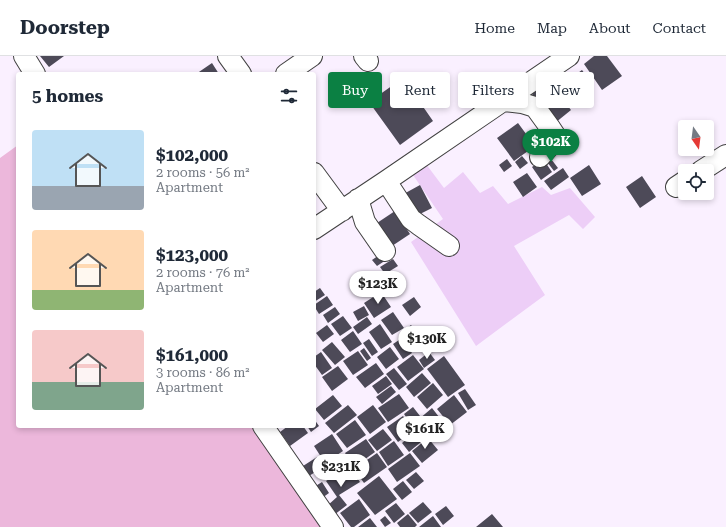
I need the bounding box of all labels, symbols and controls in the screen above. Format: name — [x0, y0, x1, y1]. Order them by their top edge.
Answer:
text: Doorstep — [20, 16, 110, 39]
text: Home — [474, 20, 515, 36]
text: Map — [537, 20, 567, 36]
text: About — [589, 20, 631, 36]
text: Contact — [653, 20, 706, 36]
chip: Buy — [328, 72, 382, 108]
chip: Rent — [390, 72, 450, 108]
chip: Filters — [458, 72, 528, 108]
chip: New — [536, 72, 594, 108]
icon: filters — [278, 85, 300, 107]
text: 5 homes — [32, 86, 103, 106]
north arrow — [678, 120, 714, 156]
map controls — [678, 120, 714, 200]
pin: $102K — [523, 129, 579, 163]
text: $102K — [531, 134, 571, 149]
text: $102,000 — [156, 145, 228, 165]
icon: home — [64, 146, 112, 194]
button: locate — [678, 164, 714, 200]
text: 2 rooms · 56 m² — [156, 165, 250, 180]
text: Apartment — [156, 180, 223, 195]
text: $123,000 — [156, 245, 228, 265]
icon: home — [64, 246, 112, 294]
text: 2 rooms · 76 m² — [156, 265, 250, 280]
pin: $123K — [350, 271, 406, 305]
text: $123K — [358, 276, 398, 291]
text: Apartment — [156, 280, 223, 295]
pin: $130K — [399, 326, 455, 360]
text: $130K — [407, 331, 447, 346]
text: $161,000 — [156, 345, 228, 365]
icon: home — [64, 346, 112, 394]
text: 3 rooms · 86 m² — [156, 365, 250, 380]
text: Apartment — [156, 380, 223, 395]
pin: $161K — [397, 416, 453, 450]
text: $161K — [405, 421, 445, 436]
pin: $231K — [313, 454, 369, 488]
text: $231K — [321, 459, 361, 474]

